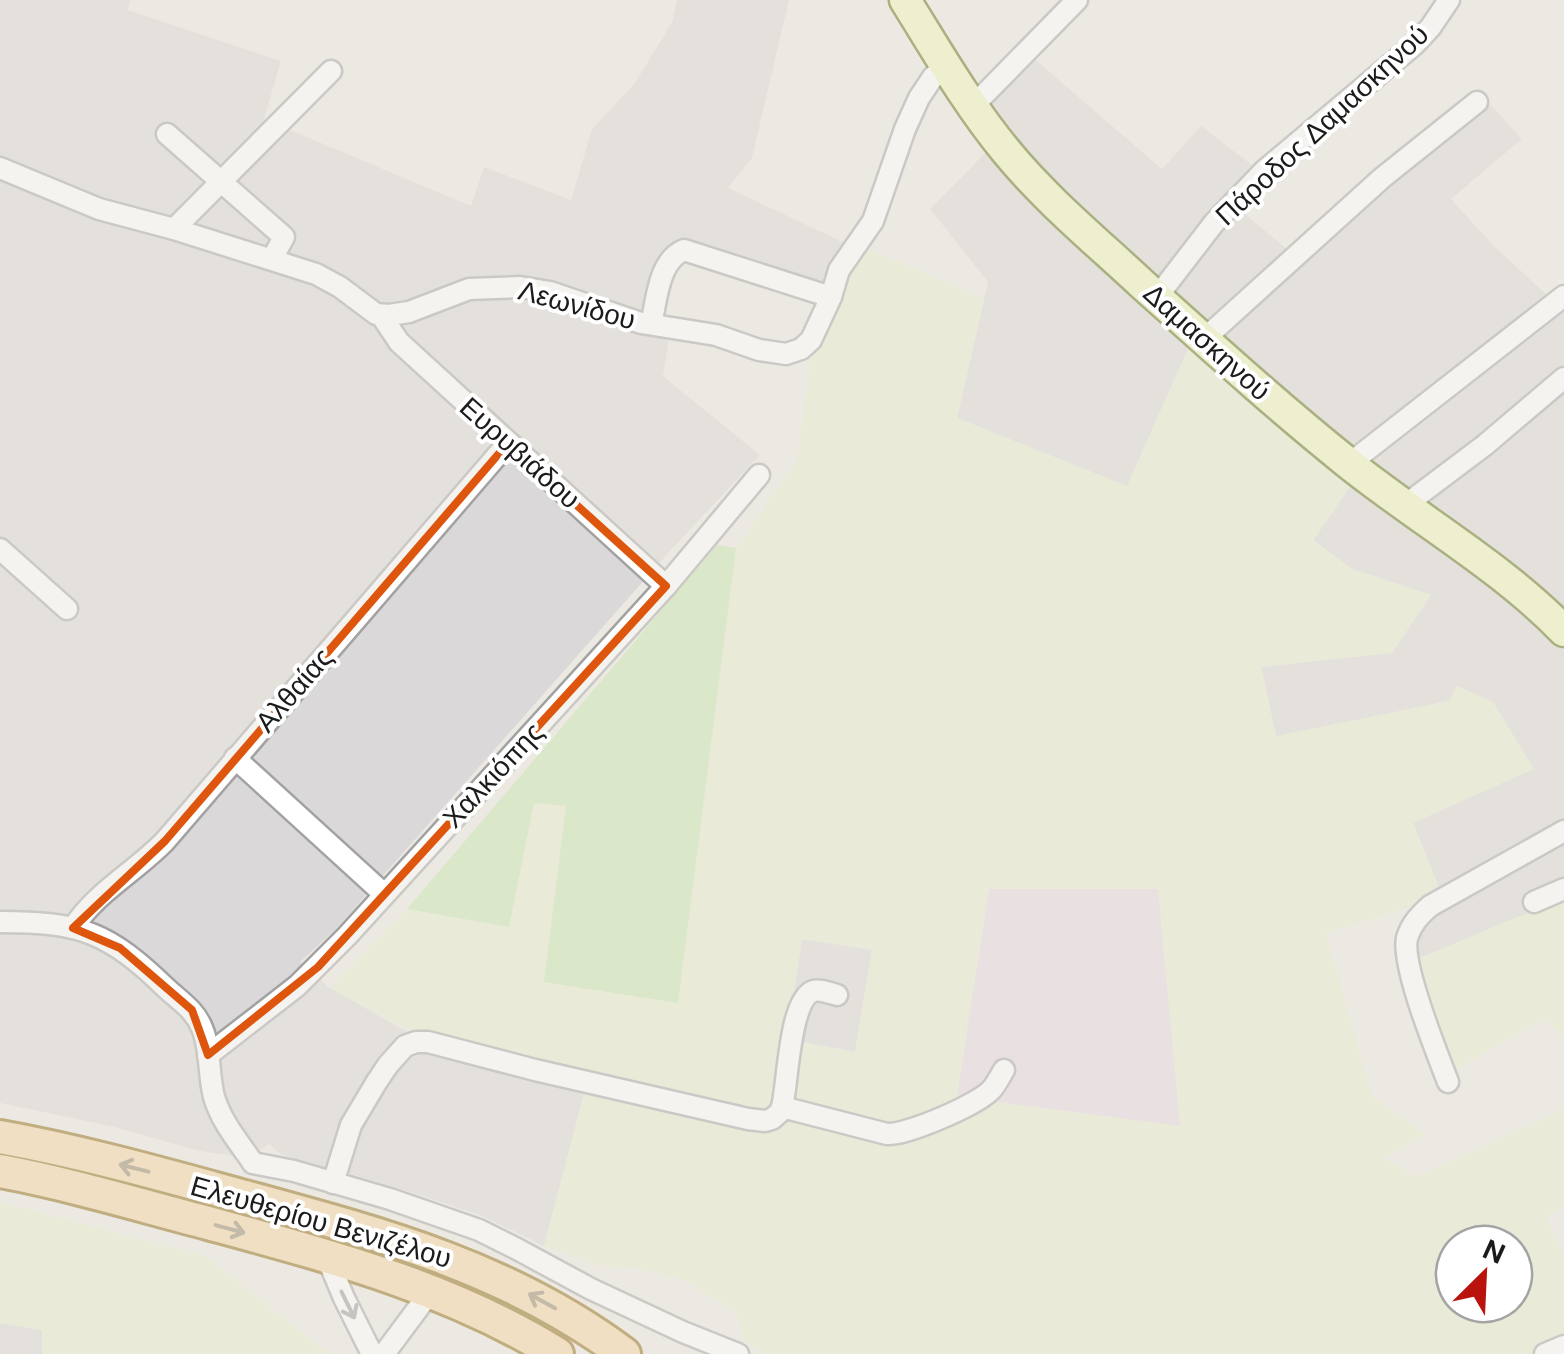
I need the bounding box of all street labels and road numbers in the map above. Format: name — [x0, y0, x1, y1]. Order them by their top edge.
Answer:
street label: Πάροδος Δαμασκηνού — [1207, 16, 1437, 234]
street label: Λεωνίδου — [514, 272, 640, 338]
street label: Δαμασκηνού — [1136, 275, 1278, 409]
street label: Ευρυβιάδου — [452, 389, 588, 517]
street label: Αλθαίας — [247, 640, 341, 740]
street label: Χαλκιόπης — [435, 714, 551, 836]
street label: Ελευθερίου Βενιζέλου — [186, 1167, 456, 1277]

